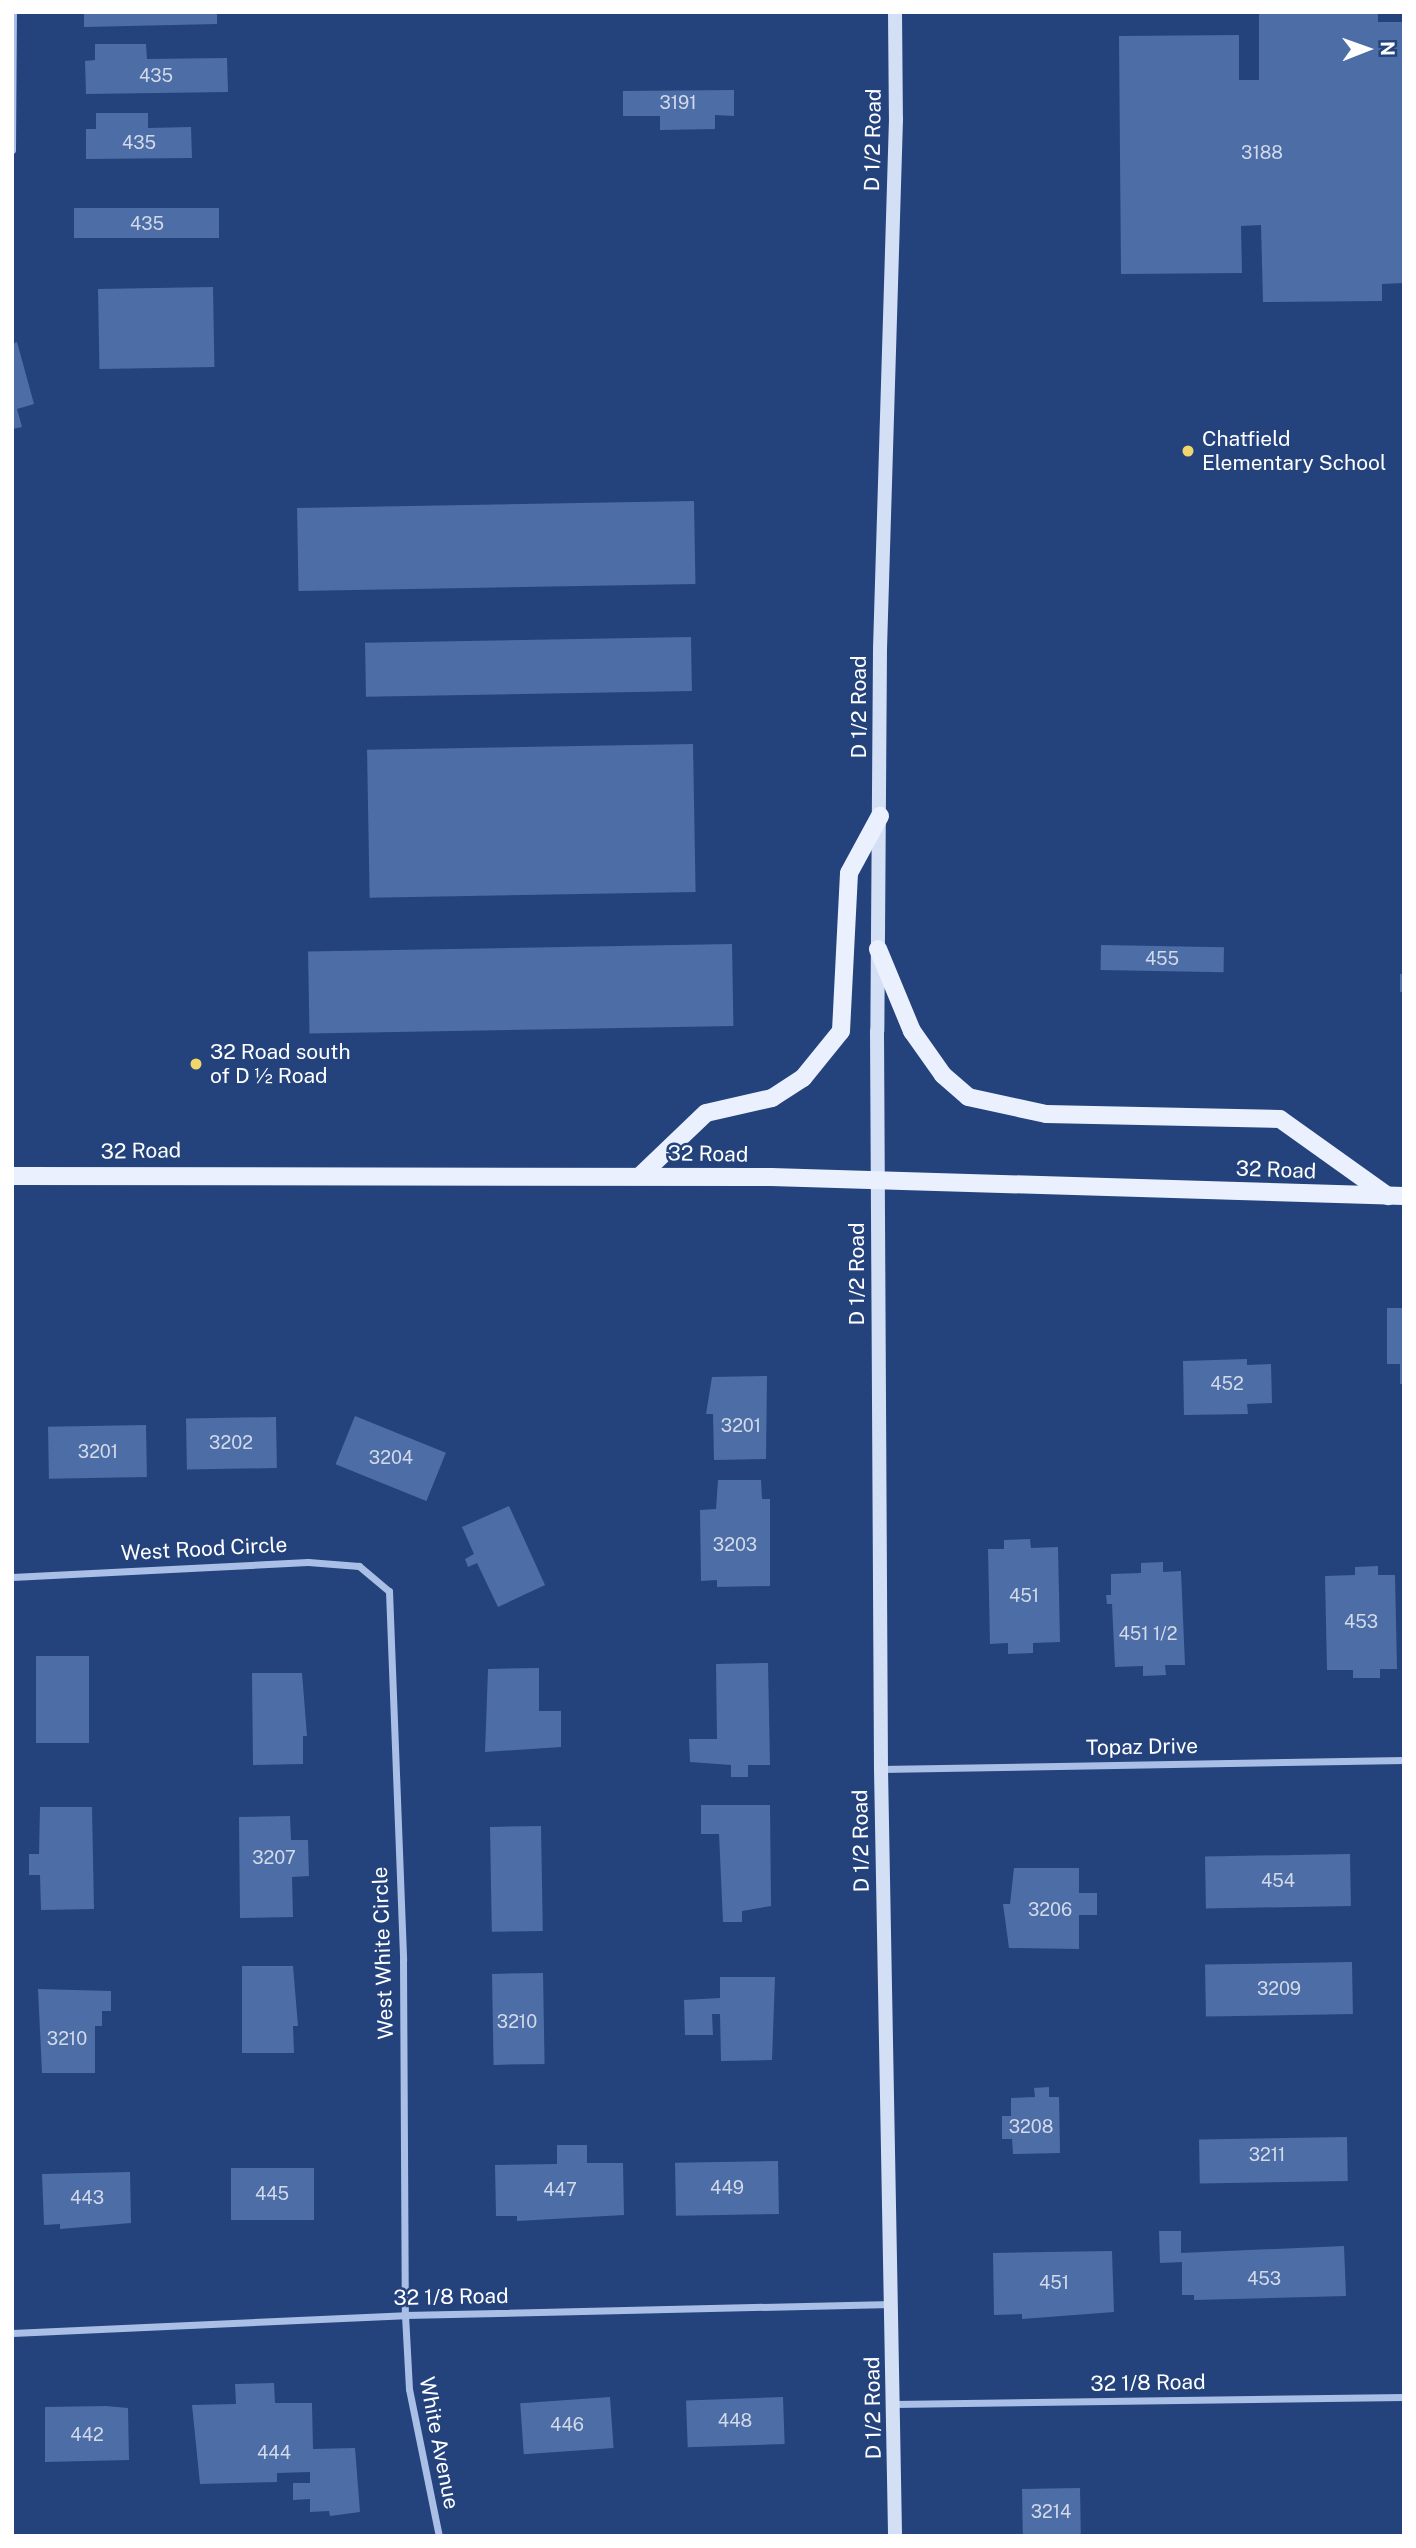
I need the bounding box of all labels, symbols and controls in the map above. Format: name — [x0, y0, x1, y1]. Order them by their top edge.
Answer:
north arrow — [1332, 14, 1402, 84]
text: N — [1377, 41, 1399, 56]
house number: 435 — [139, 65, 173, 87]
street label: D 1/2 Road — [860, 88, 886, 192]
house number: 3191 — [659, 92, 697, 114]
house number: 435 — [122, 132, 156, 154]
house number: 3188 — [1241, 142, 1283, 164]
house number: 435 — [130, 213, 164, 235]
place label: Chatfield Elementary School — [1202, 426, 1386, 476]
marker: Chatfield Elementary School — [1180, 443, 1196, 459]
street label: D 1/2 Road — [846, 656, 872, 758]
house number: 455 — [1145, 948, 1179, 970]
place label: 32 Road south of D ½ Road — [210, 1039, 351, 1089]
marker: 32 Road south of D ½ Road — [188, 1056, 204, 1072]
street label: 32 Road — [100, 1138, 182, 1164]
street label: 32 Road — [667, 1141, 749, 1167]
street label: 32 Road — [1235, 1156, 1317, 1184]
street label: D 1/2 Road — [844, 1223, 870, 1325]
house number: 452 — [1210, 1373, 1244, 1395]
house number: 3201 — [721, 1415, 761, 1437]
house number: 3202 — [209, 1432, 253, 1454]
house number: 3201 — [78, 1441, 118, 1463]
house number: 3204 — [369, 1447, 413, 1469]
street label: West Rood Circle — [120, 1532, 288, 1566]
house number: 3203 — [713, 1534, 757, 1556]
house number: 451 — [1009, 1585, 1039, 1607]
house number: 453 — [1344, 1611, 1378, 1633]
house number: 451 1/2 — [1119, 1623, 1177, 1645]
street label: Topaz Drive — [1086, 1733, 1198, 1761]
street label: D 1/2 Road — [848, 1789, 874, 1893]
house number: 3207 — [252, 1847, 296, 1869]
street label: West White Circle — [367, 1866, 399, 2040]
house number: 454 — [1261, 1870, 1295, 1892]
house number: 3206 — [1028, 1899, 1072, 1921]
house number: 3209 — [1257, 1978, 1301, 2000]
house number: 3210 — [497, 2011, 537, 2033]
house number: 3210 — [47, 2028, 87, 2050]
house number: 3208 — [1009, 2116, 1053, 2138]
house number: 3211 — [1249, 2144, 1285, 2166]
house number: 449 — [710, 2177, 744, 2199]
house number: 447 — [543, 2179, 577, 2201]
house number: 445 — [255, 2183, 289, 2205]
house number: 443 — [70, 2187, 104, 2209]
house number: 453 — [1247, 2268, 1281, 2290]
house number: 451 — [1039, 2272, 1069, 2294]
street label: 32 1/8 Road — [393, 2283, 509, 2311]
street label: D 1/2 Road — [860, 2356, 886, 2460]
street label: 32 1/8 Road — [1090, 2369, 1206, 2397]
street label: White Avenue — [414, 2375, 464, 2511]
house number: 448 — [718, 2410, 752, 2432]
house number: 446 — [550, 2414, 584, 2436]
house number: 442 — [70, 2424, 104, 2446]
house number: 444 — [257, 2442, 291, 2464]
house number: 3214 — [1031, 2501, 1071, 2523]

